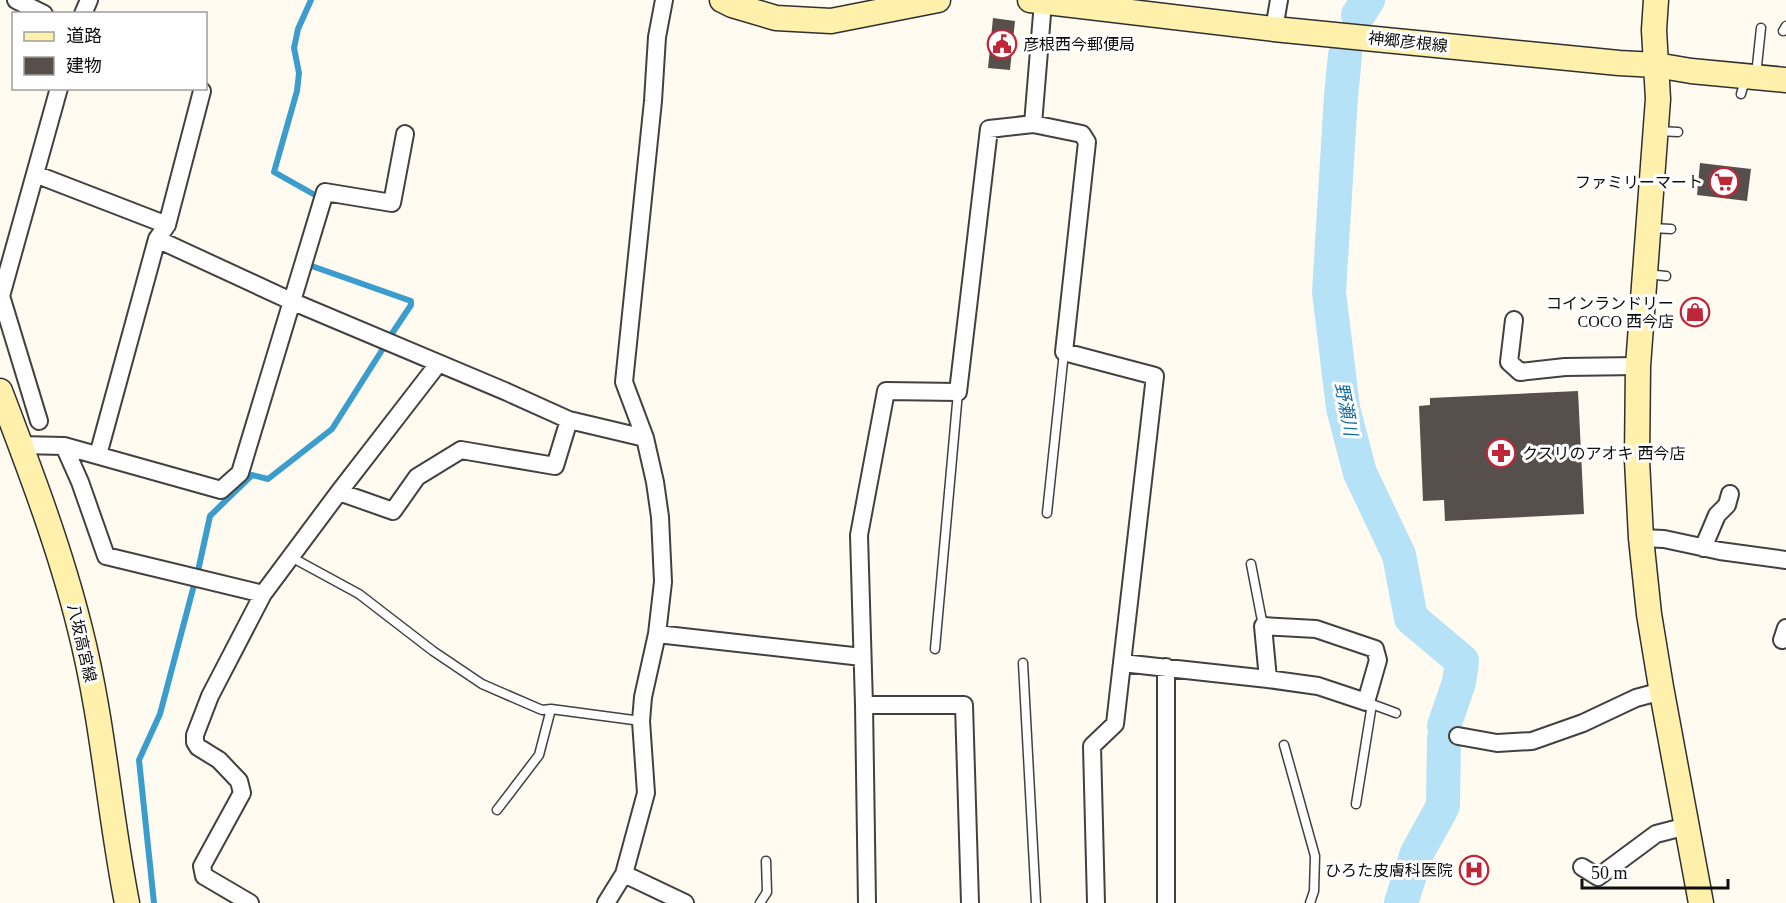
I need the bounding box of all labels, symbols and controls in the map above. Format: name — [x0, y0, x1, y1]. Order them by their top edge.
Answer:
legend — [12, 12, 207, 90]
text: 道路 — [66, 26, 102, 46]
public building icon: 彦根西今郵便局 — [986, 28, 1018, 60]
street label: 神郷彦根線 — [1367, 29, 1449, 55]
place label: 彦根西今郵便局 — [1023, 36, 1135, 53]
text: 建物 — [66, 56, 102, 76]
supermarket icon: ファミリーマート — [1708, 166, 1740, 198]
place label: ファミリーマート — [1575, 174, 1703, 191]
place label: コインランドリー COCO 西今店 — [1546, 295, 1674, 330]
shop icon: コインランドリー COCO 西今店 — [1679, 296, 1711, 328]
water label: 野瀬川 — [1331, 381, 1361, 439]
pharmacy icon: クスリのアオキ 西今店 — [1485, 437, 1517, 469]
place label: クスリのアオキ 西今店 — [1522, 445, 1686, 462]
street label: 八坂高宮線 — [65, 602, 99, 684]
scale bar — [1582, 852, 1728, 890]
hospital icon: ひろた皮膚科医院 — [1458, 854, 1490, 886]
place label: ひろた皮膚科医院 — [1325, 862, 1453, 879]
text: 50 m — [1591, 863, 1628, 883]

